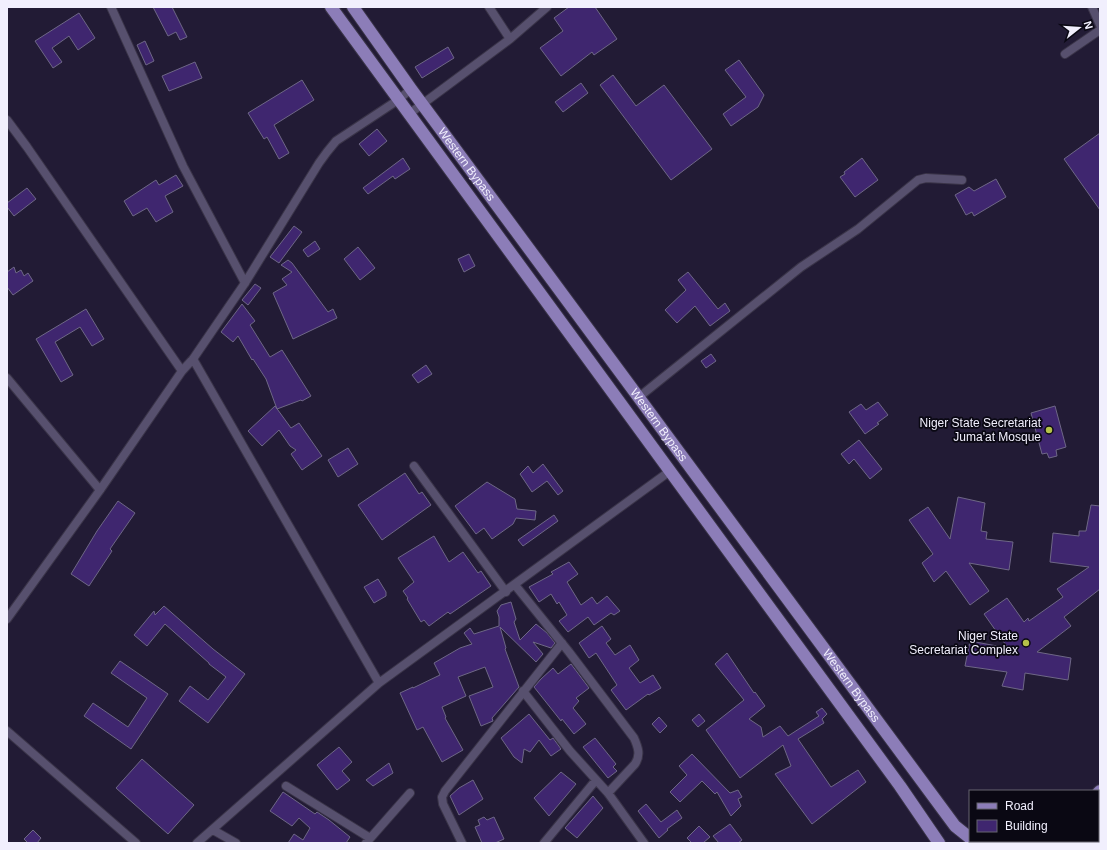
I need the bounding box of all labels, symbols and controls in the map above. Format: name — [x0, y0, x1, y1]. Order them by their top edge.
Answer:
north arrow — [1059, 8, 1099, 48]
text: N — [1082, 20, 1095, 31]
street label: Western Bypass — [435, 125, 498, 204]
street label: Western Bypass — [627, 386, 691, 464]
place label: Niger State Secretariat Juma'at Mosque — [920, 416, 1042, 444]
marker: Niger State Secretariat Juma'at Mosque — [1044, 425, 1054, 435]
place label: Niger State Secretariat Complex — [909, 629, 1018, 657]
marker: Niger State Secretariat Complex — [1021, 638, 1031, 648]
street label: Western Bypass — [820, 646, 883, 725]
legend — [969, 790, 1099, 842]
text: Road — [1005, 799, 1034, 813]
text: Building — [1005, 819, 1048, 833]

